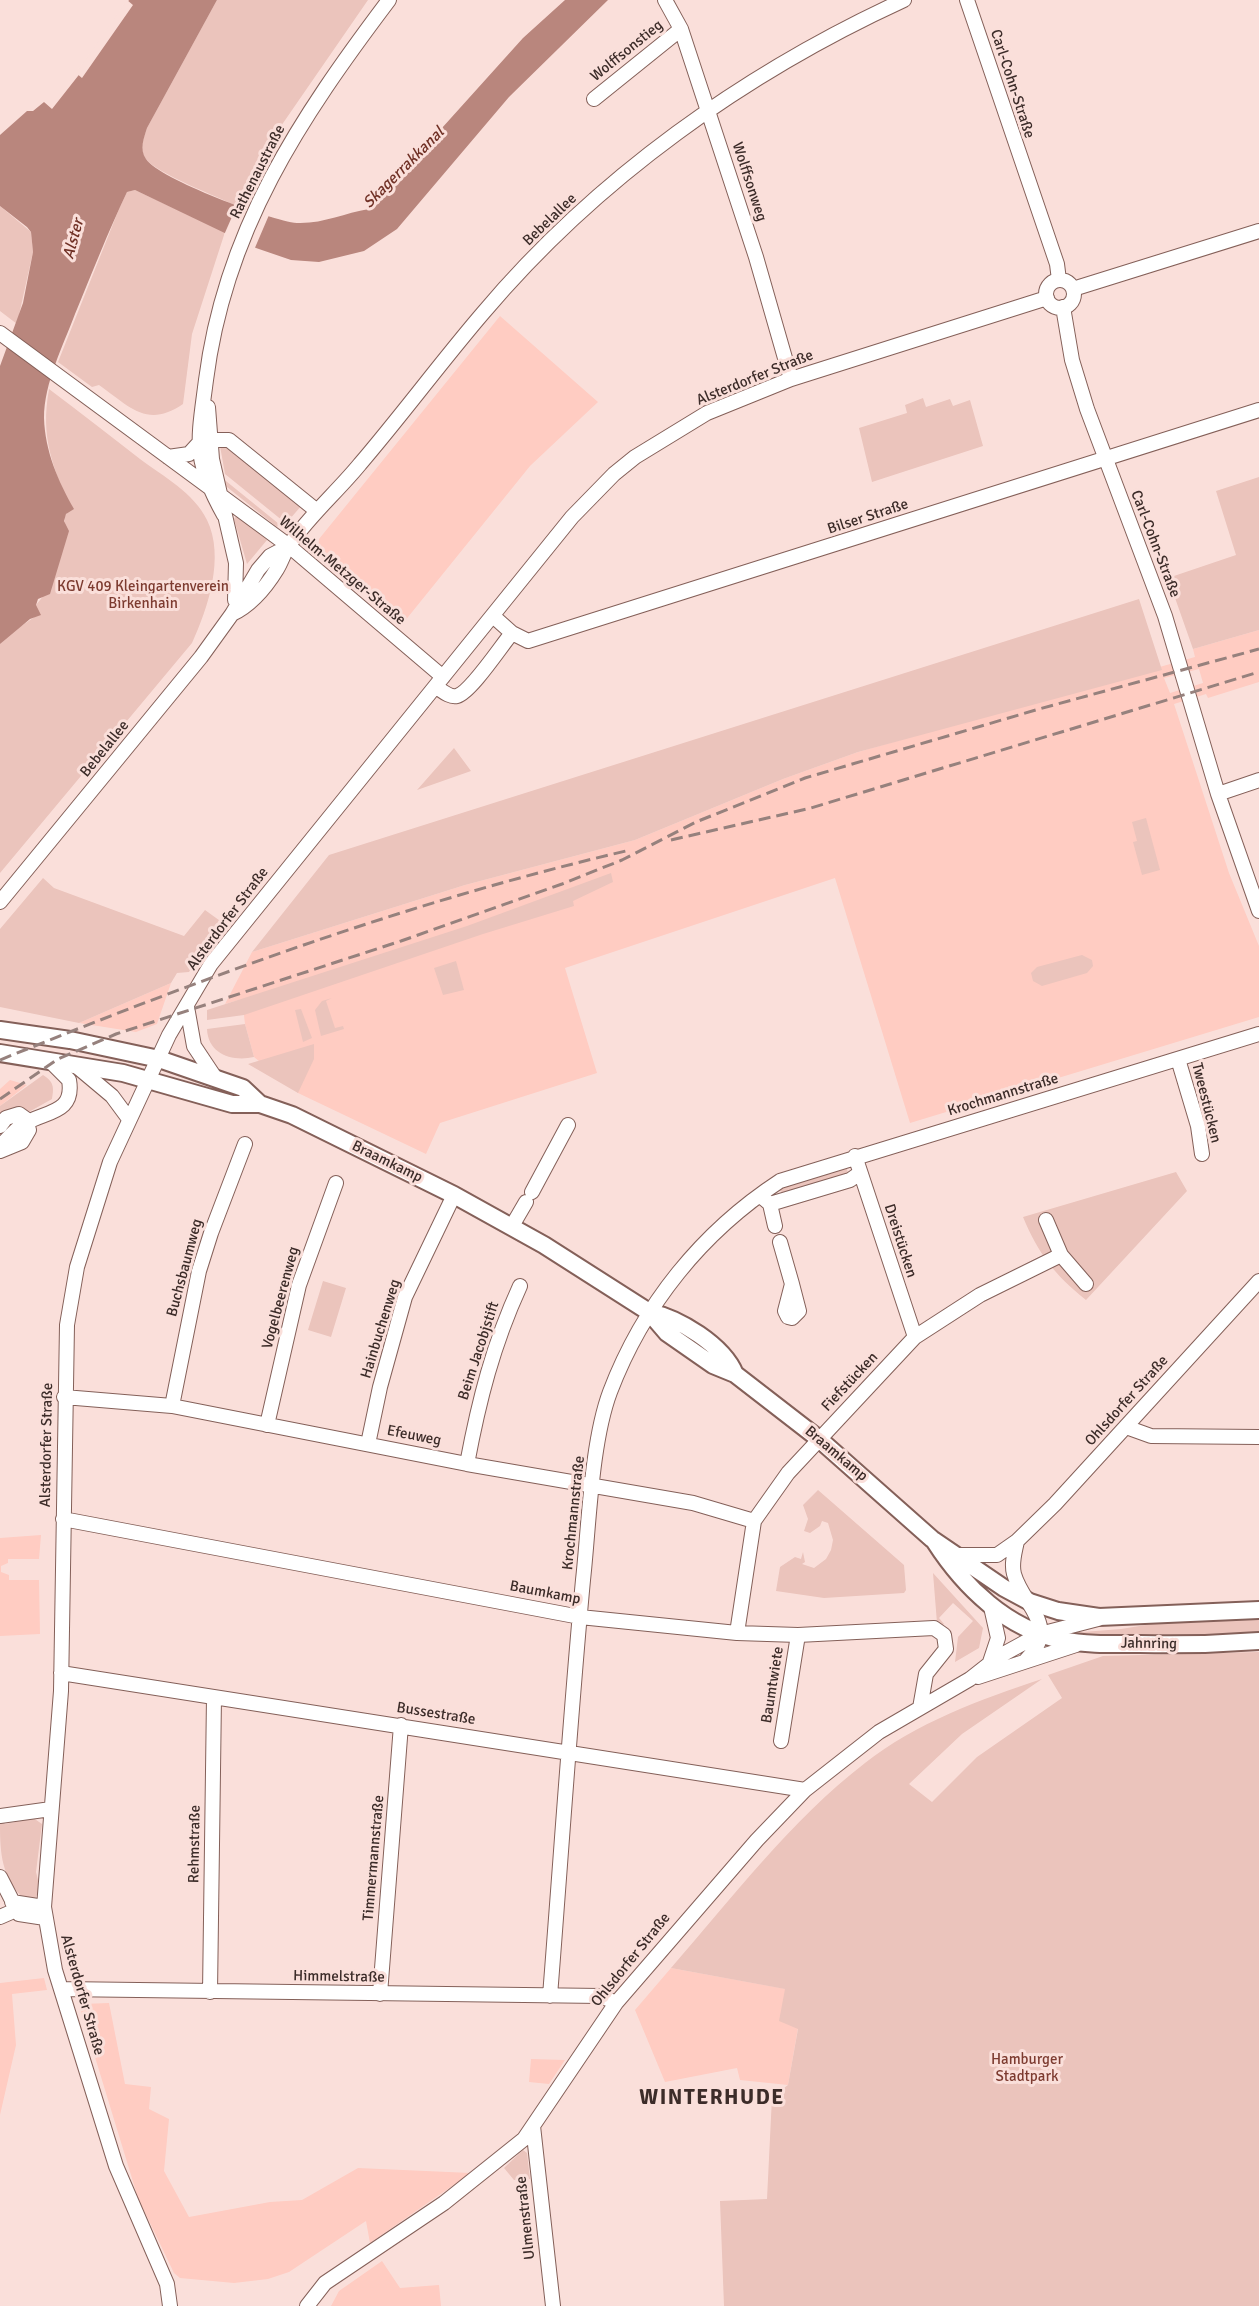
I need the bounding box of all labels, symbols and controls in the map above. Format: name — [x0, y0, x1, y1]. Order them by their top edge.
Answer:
street label: Wolffsonstieg — [587, 16, 667, 86]
street label: Carl-Cohn-Straße — [986, 27, 1038, 141]
street label: Rathenaustraße — [227, 122, 289, 222]
water label: Skagerrakkanal — [359, 123, 449, 213]
street label: Wolffsonweg — [728, 140, 770, 224]
street label: Bebelallee — [519, 190, 581, 250]
water label: Alster — [59, 217, 89, 261]
street label: Alsterdorfer Straße — [694, 346, 816, 410]
street label: Carl-Cohn-Straße — [1126, 488, 1184, 600]
street label: Bilser Straße — [825, 495, 911, 539]
street label: Wilhelm-Metzger-Straße — [275, 513, 409, 629]
park label: KGV 409 Kleingartenverein Birkenhain — [57, 578, 229, 613]
street label: Bebelallee — [77, 717, 133, 781]
street label: Alsterdorfer Straße — [183, 864, 273, 974]
street label: Tweestücken — [1187, 1061, 1225, 1145]
street label: Krochmannstraße — [945, 1070, 1061, 1120]
street label: Braamkamp — [349, 1137, 425, 1187]
street label: Dreistücken — [880, 1202, 920, 1280]
street label: Buchsbaumweg — [163, 1217, 207, 1319]
street label: Vogelbeerenweg — [259, 1245, 303, 1351]
street label: Hainbuchenweg — [357, 1277, 405, 1381]
street label: Beim Jacobjstift — [455, 1300, 503, 1402]
street label: Fiefstücken — [818, 1349, 882, 1415]
street label: Ohlsdorfer Straße — [1082, 1352, 1172, 1450]
street label: Alsterdorfer Straße — [37, 1383, 57, 1507]
street label: Efeuweg — [385, 1422, 443, 1450]
street label: Braamkamp — [801, 1423, 871, 1485]
street label: Krochmannstraße — [559, 1455, 589, 1571]
street label: Baumkamp — [508, 1577, 582, 1609]
street label: Jahnring — [1121, 1635, 1177, 1653]
street label: Baumtwiete — [758, 1645, 788, 1725]
street label: Bussestraße — [395, 1699, 477, 1729]
street label: Timmermannstraße — [360, 1794, 388, 1922]
street label: Rehmstraße — [185, 1805, 205, 1883]
street label: Ohlsdorfer Straße — [588, 1909, 674, 2011]
street label: Alsterdorfer Straße — [56, 1933, 108, 2057]
street label: Himmelstraße — [293, 1967, 385, 1987]
park label: Hamburger Stadtpark — [991, 2051, 1063, 2086]
district label: WINTERHUDE — [639, 2085, 785, 2111]
street label: Ulmenstraße — [513, 2175, 539, 2261]

